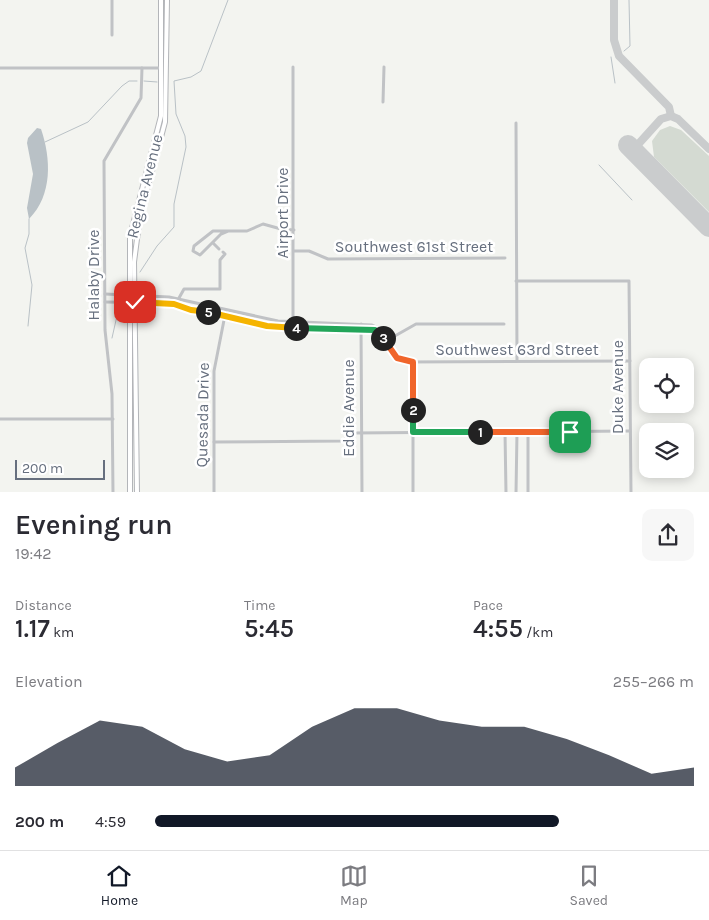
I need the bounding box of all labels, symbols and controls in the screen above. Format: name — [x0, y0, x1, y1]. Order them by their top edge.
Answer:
street label: Regina Avenue — [122, 132, 167, 240]
street label: Airport Drive — [273, 168, 292, 258]
street label: Halaby Drive — [84, 230, 103, 320]
street label: Southwest 61st Street — [335, 237, 493, 256]
pin — [114, 281, 156, 323]
icon: check — [121, 288, 149, 316]
pin: 5 — [196, 300, 220, 324]
text: 5 — [204, 304, 213, 321]
pin: 4 — [284, 316, 308, 340]
text: 4 — [292, 320, 301, 337]
pin: 3 — [370, 326, 396, 350]
text: 3 — [379, 330, 388, 347]
street label: Southwest 63rd Street — [435, 340, 599, 359]
street label: Duke Avenue — [608, 340, 627, 434]
map controls — [639, 358, 694, 478]
button: locate — [639, 358, 694, 413]
street label: Eddie Avenue — [339, 359, 358, 457]
street label: Quesada Drive — [192, 362, 213, 468]
pin: 2 — [400, 398, 426, 422]
text: 2 — [409, 402, 418, 419]
pin — [549, 411, 591, 453]
icon: arrive — [556, 418, 584, 446]
pin: 1 — [468, 420, 492, 444]
button: layers — [639, 423, 694, 478]
text: 1 — [478, 424, 483, 441]
scale bar — [15, 458, 105, 481]
text: 200 m — [22, 460, 63, 477]
text: Evening run — [15, 508, 172, 541]
button: share — [642, 509, 694, 561]
text: 19:42 — [15, 544, 51, 563]
text: Distance — [15, 597, 72, 614]
text: Time — [244, 597, 275, 614]
text: Pace — [473, 597, 503, 614]
text: 1.17 — [15, 614, 50, 643]
text: 5:45 — [244, 614, 294, 643]
text: 4:55 — [473, 614, 523, 643]
text: km — [50, 624, 74, 641]
text: /km — [523, 624, 553, 641]
text: Elevation — [15, 672, 83, 691]
text: 255–266 m — [613, 672, 694, 691]
text: 200 m — [15, 812, 64, 831]
text: 4:59 — [95, 812, 126, 831]
tab: Home — [101, 862, 138, 909]
tab: Map — [340, 862, 368, 909]
tab: Saved — [569, 862, 608, 909]

